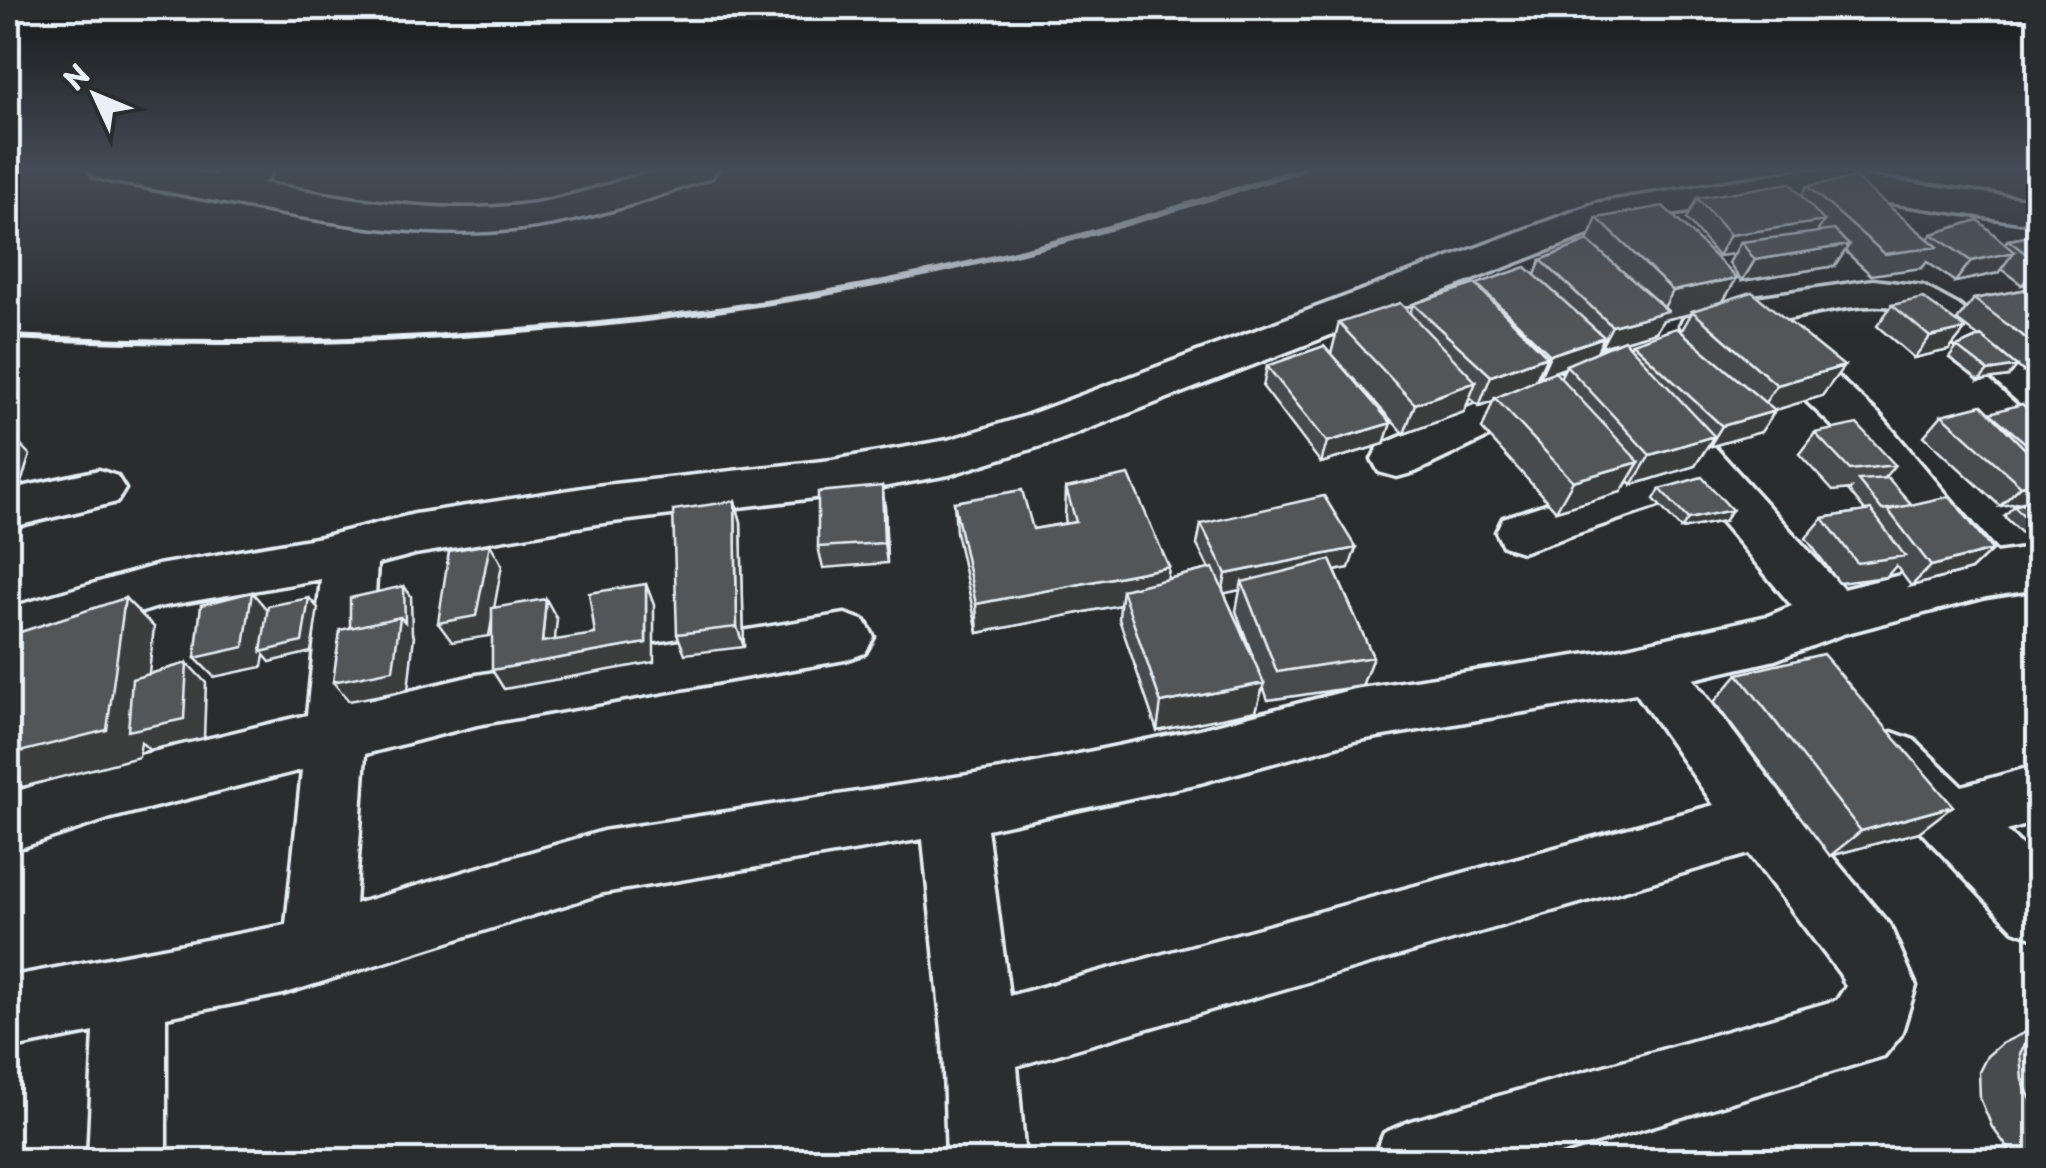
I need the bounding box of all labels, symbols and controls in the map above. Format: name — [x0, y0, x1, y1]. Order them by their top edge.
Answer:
north arrow — [45, 45, 145, 145]
text: N — [53, 54, 99, 100]

